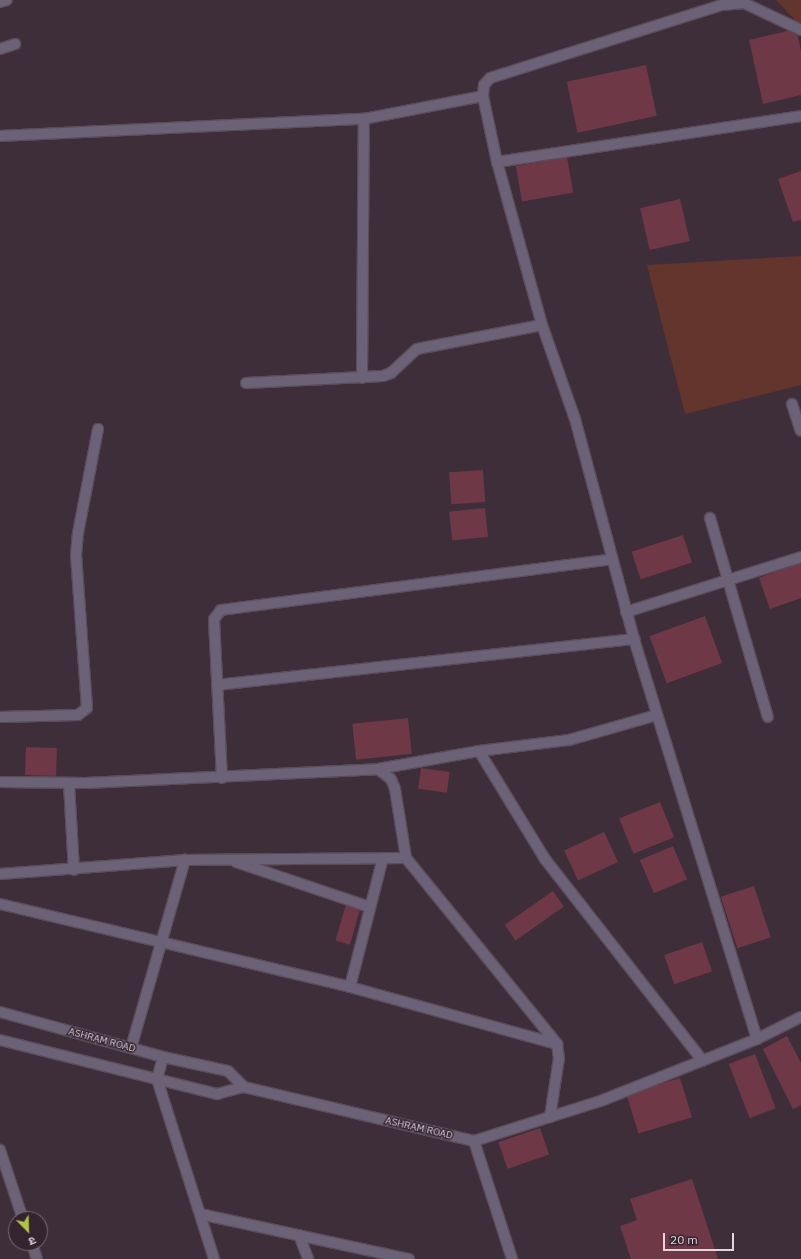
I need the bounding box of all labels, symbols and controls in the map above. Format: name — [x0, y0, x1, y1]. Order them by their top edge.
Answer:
street label: ASHRAM ROAD — [67, 1025, 137, 1055]
street label: ASHRAM ROAD — [384, 1114, 454, 1142]
north arrow — [8, 1211, 48, 1251]
scale bar — [665, 1225, 736, 1251]
text: 20 m — [670, 1232, 698, 1247]
text: उ — [27, 1233, 38, 1249]

